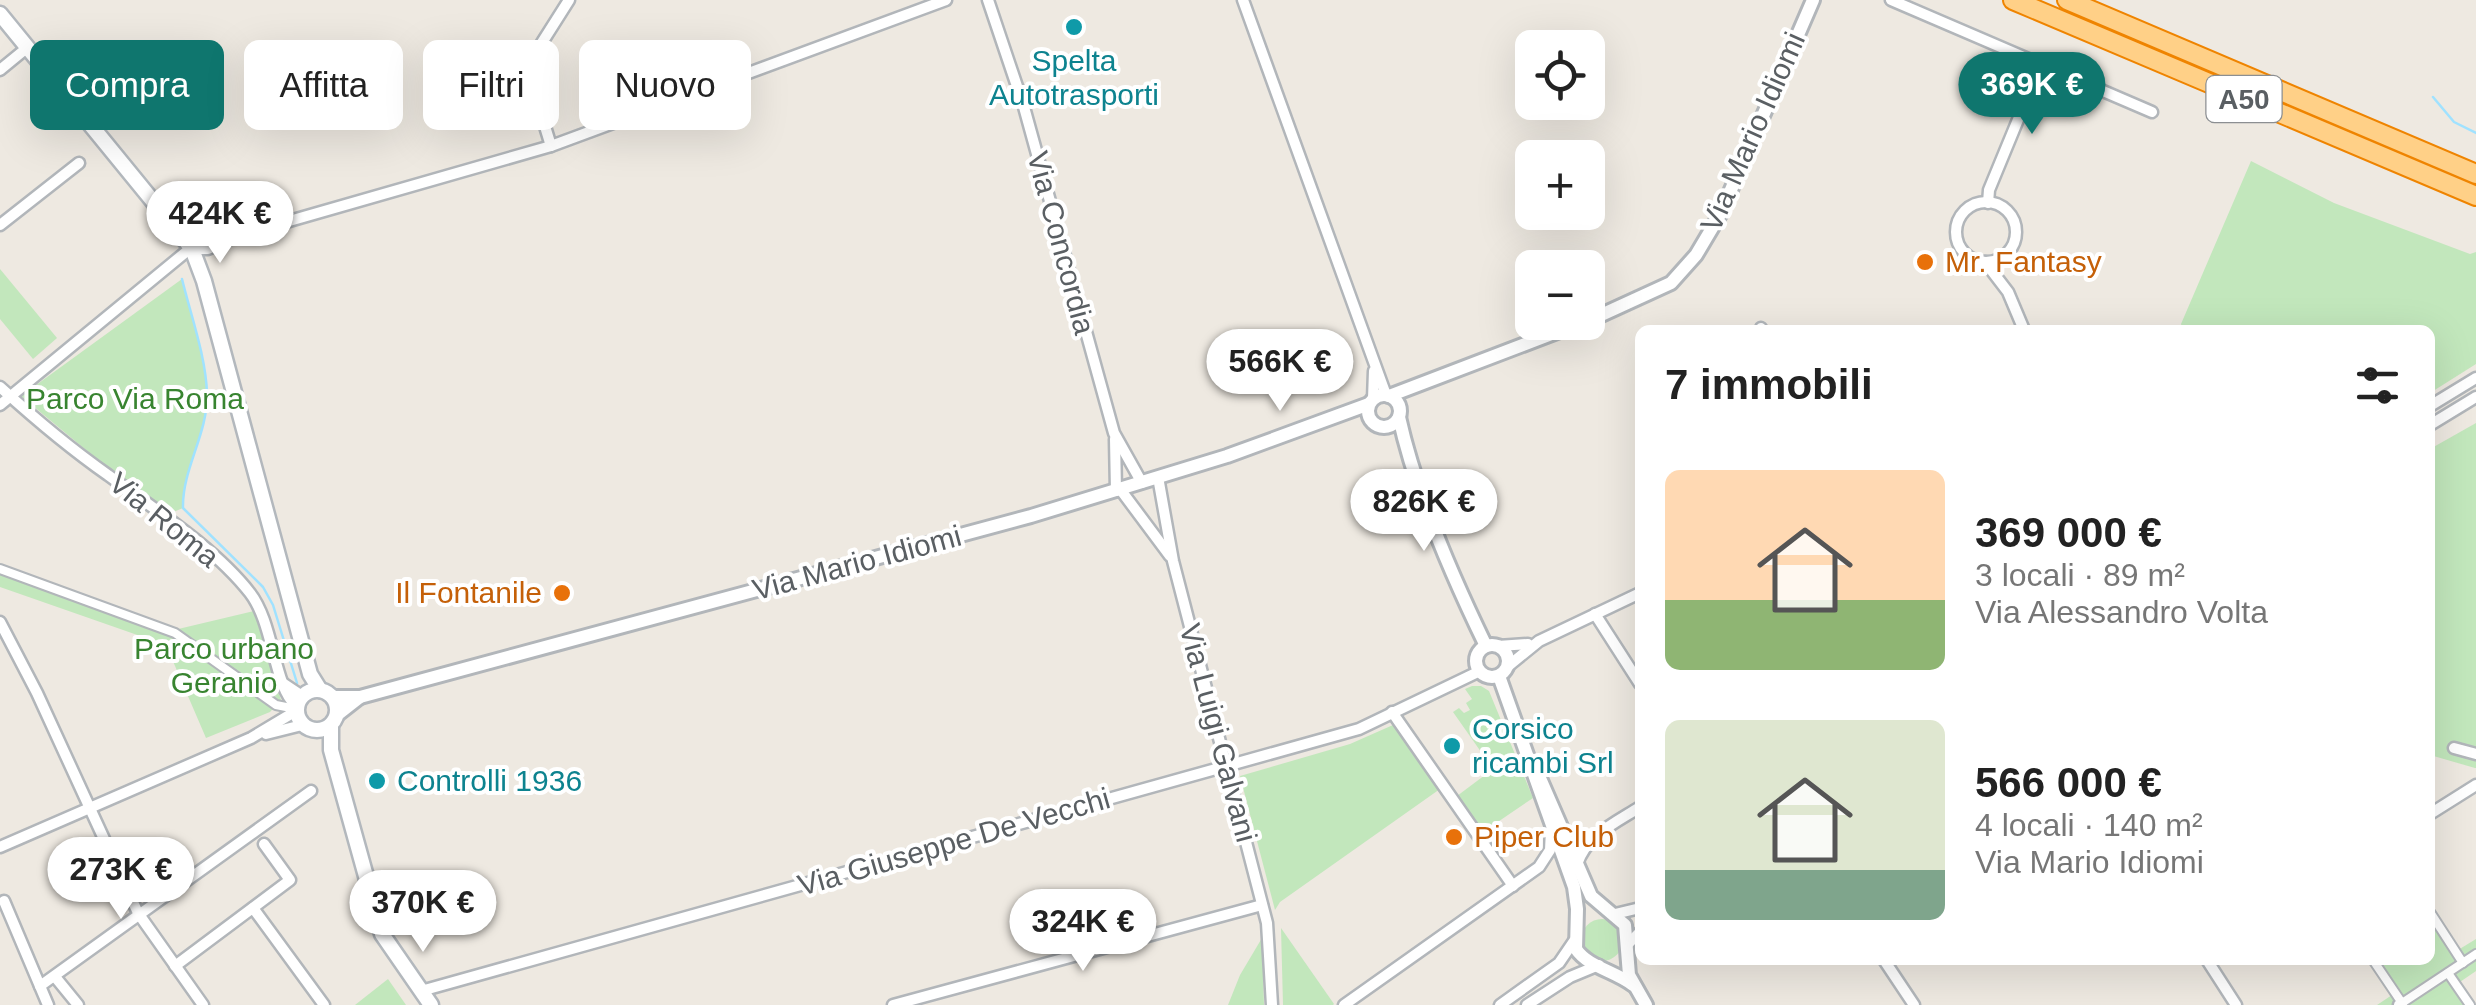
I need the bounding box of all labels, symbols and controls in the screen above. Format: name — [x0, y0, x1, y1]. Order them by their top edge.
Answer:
marker: Spelta Autotrasporti — [1063, 16, 1085, 38]
street label: Via Mario Idiomi — [1694, 27, 1811, 236]
map controls — [1515, 30, 1605, 340]
button: locate — [1515, 30, 1605, 120]
chip: Compra — [30, 40, 224, 130]
chip: Affitta — [244, 40, 403, 130]
chip: Filtri — [423, 40, 559, 130]
chip: Nuovo — [579, 40, 751, 130]
place label: Spelta Autotrasporti — [989, 44, 1159, 111]
pin: 369K € — [1951, 52, 2113, 137]
text: 369K € — [1980, 66, 2084, 102]
road number: A50 — [2206, 76, 2282, 122]
button: + — [1515, 140, 1605, 230]
street label: Via Concordia — [1021, 148, 1102, 338]
pin: 424K € — [139, 181, 301, 266]
text: 424K € — [168, 195, 272, 231]
place label: Mr. Fantasy — [1945, 245, 2102, 278]
button: − — [1515, 250, 1605, 340]
marker: Mr. Fantasy — [1914, 251, 1936, 273]
pin: 566K € — [1199, 329, 1361, 414]
text: 566K € — [1228, 343, 1332, 379]
icon: filters — [2350, 358, 2405, 413]
text: 7 immobili — [1665, 361, 1873, 408]
park label: Parco Via Roma — [26, 382, 244, 415]
street label: Via Roma — [103, 466, 226, 574]
pin: 826K € — [1343, 469, 1505, 554]
text: 826K € — [1372, 483, 1476, 519]
text: 369 000 € — [1975, 509, 2162, 556]
icon: home — [1745, 510, 1865, 630]
street label: Via Mario Idiomi — [749, 519, 965, 606]
text: 3 locali · 89 m² — [1975, 557, 2185, 593]
place label: Il Fontanile — [395, 576, 542, 609]
marker: Il Fontanile — [551, 582, 573, 604]
text: Via Alessandro Volta — [1975, 594, 2268, 630]
street label: Via Luigi Galvani — [1173, 620, 1263, 846]
park label: Parco urbano Geranio — [134, 632, 314, 699]
place label: Corsico ricambi Srl — [1472, 712, 1614, 779]
marker: Corsico ricambi Srl — [1441, 735, 1463, 757]
text: 566 000 € — [1975, 759, 2162, 806]
icon: home — [1745, 760, 1865, 880]
place label: Controlli 1936 — [397, 764, 582, 797]
marker: Controlli 1936 — [366, 770, 388, 792]
street label: Via Giuseppe De Vecchi — [794, 781, 1114, 902]
text: 4 locali · 140 m² — [1975, 807, 2203, 843]
place label: Piper Club — [1474, 820, 1614, 853]
marker: Piper Club — [1443, 826, 1465, 848]
pin: 273K € — [40, 837, 202, 922]
text: Via Mario Idiomi — [1975, 844, 2204, 880]
text: 273K € — [69, 851, 173, 887]
pin: 370K € — [342, 870, 504, 955]
text: 370K € — [371, 884, 475, 920]
pin: 324K € — [1002, 889, 1164, 974]
text: 324K € — [1031, 903, 1135, 939]

